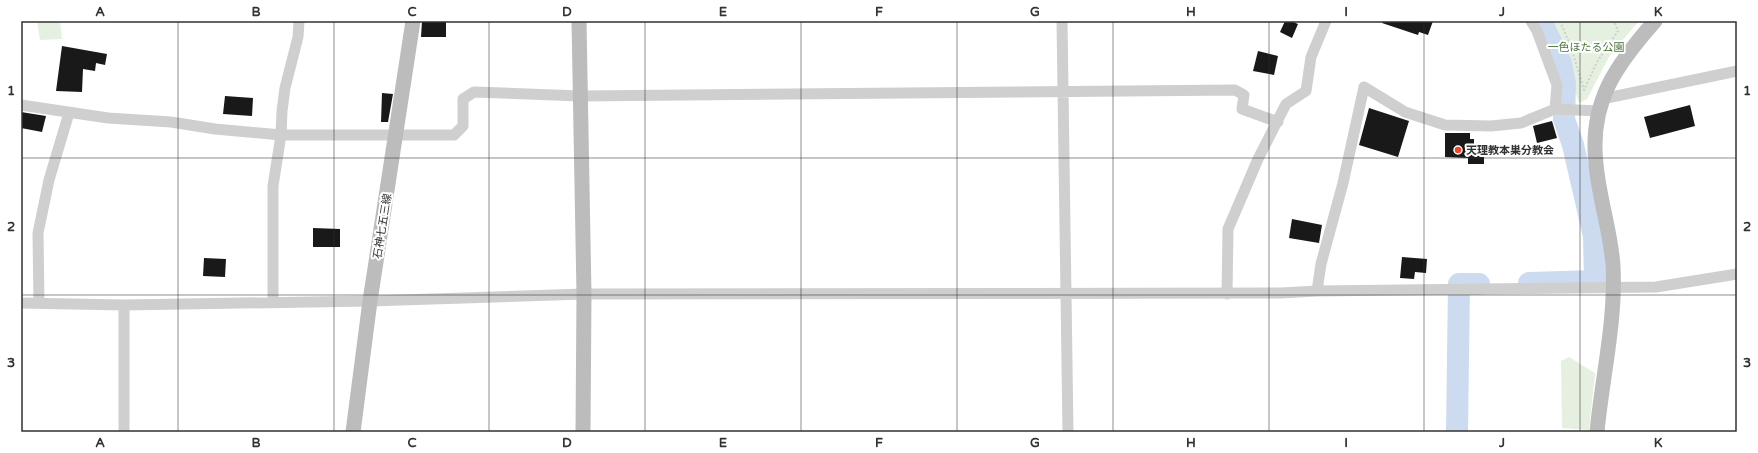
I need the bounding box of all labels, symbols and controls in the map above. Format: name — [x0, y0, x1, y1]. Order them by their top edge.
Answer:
text: A — [95, 4, 105, 20]
text: B — [251, 4, 261, 20]
text: C — [407, 4, 417, 20]
text: D — [562, 4, 572, 20]
text: E — [719, 4, 727, 20]
text: F — [875, 4, 883, 20]
text: G — [1030, 4, 1040, 20]
text: H — [1186, 4, 1196, 20]
text: I — [1344, 4, 1348, 20]
text: J — [1498, 4, 1505, 20]
text: K — [1654, 4, 1663, 20]
park label: 一色ほたる公園 — [1548, 41, 1625, 54]
text: 1 — [7, 83, 15, 99]
text: 1 — [1743, 83, 1751, 99]
place label: 天理教本巣分教会 — [1466, 144, 1554, 157]
marker: 天理教本巣分教会 — [1453, 145, 1463, 155]
street label: 石神七五三線 — [371, 192, 394, 260]
text: 2 — [7, 219, 15, 235]
text: 2 — [1743, 219, 1751, 235]
text: 3 — [7, 355, 15, 371]
text: 3 — [1743, 355, 1751, 371]
text: A — [95, 435, 105, 451]
text: B — [251, 435, 261, 451]
text: C — [407, 435, 417, 451]
text: D — [562, 435, 572, 451]
text: E — [719, 435, 727, 451]
text: F — [875, 435, 883, 451]
text: G — [1030, 435, 1040, 451]
text: H — [1186, 435, 1196, 451]
text: I — [1344, 435, 1348, 451]
text: J — [1498, 435, 1505, 451]
text: K — [1654, 435, 1663, 451]

